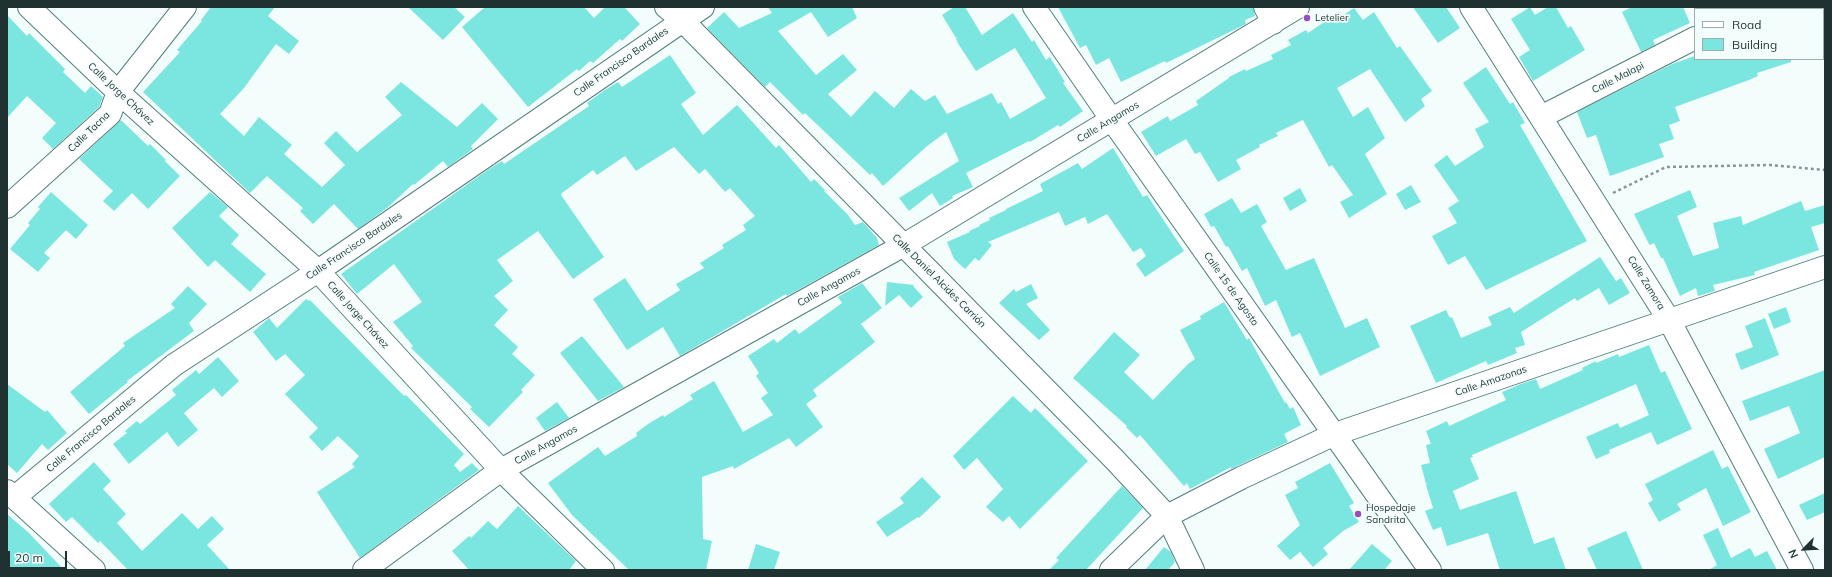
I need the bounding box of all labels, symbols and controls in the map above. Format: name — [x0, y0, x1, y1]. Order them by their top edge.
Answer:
legend — [1694, 8, 1824, 60]
place label: Letelier — [1315, 12, 1349, 24]
marker: Letelier — [1302, 13, 1312, 23]
text: Road — [1732, 17, 1761, 32]
street label: Calle Francisco Bardales — [571, 25, 671, 99]
text: Building — [1732, 37, 1777, 52]
street label: Calle Jorge Chávez — [85, 60, 157, 128]
street label: Calle Malapi — [1590, 60, 1646, 96]
street label: Calle Angamos — [1075, 99, 1141, 145]
street label: Calle Tacna — [66, 109, 112, 155]
street label: Calle Francisco Bardales — [304, 209, 404, 283]
street label: Calle Daniel Alcides Carrión — [890, 232, 988, 330]
street label: Calle 15 de Agosto — [1201, 250, 1261, 328]
street label: Calle Zamora — [1625, 254, 1667, 312]
street label: Calle Angamos — [795, 265, 863, 309]
street label: Calle Jorge Chávez — [325, 279, 391, 351]
street label: Calle Amazonas — [1453, 363, 1529, 399]
street label: Calle Francisco Bardales — [44, 393, 138, 475]
street label: Calle Angamos — [512, 423, 580, 467]
place label: Hospedaje Sandrita — [1366, 502, 1416, 526]
marker: Hospedaje Sandrita — [1353, 509, 1363, 519]
north arrow — [1784, 529, 1824, 569]
scale bar — [10, 543, 69, 569]
text: N — [1785, 547, 1801, 561]
text: 20 m — [15, 550, 43, 565]

